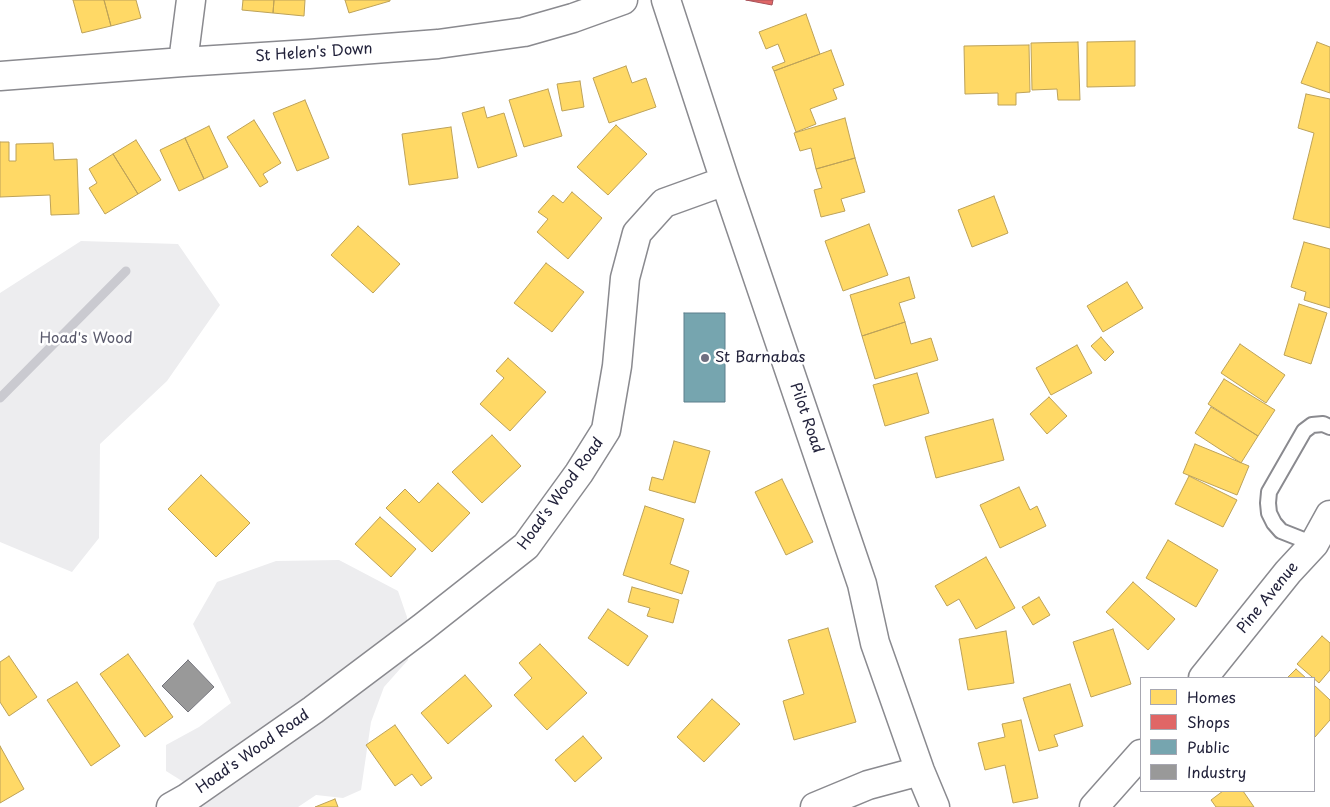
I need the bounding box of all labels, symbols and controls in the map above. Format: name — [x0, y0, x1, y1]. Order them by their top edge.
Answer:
street label: St Helen's Down — [255, 40, 373, 66]
park label: Hoad's Wood — [40, 330, 132, 348]
place label: St Barnabas — [715, 349, 805, 367]
marker: St Barnabas — [699, 352, 711, 364]
street label: Pilot Road — [786, 380, 826, 456]
street label: Hoad's Wood Road — [514, 434, 608, 554]
street label: Pine Avenue — [1234, 559, 1302, 637]
legend — [1140, 677, 1315, 792]
text: Homes — [1187, 685, 1236, 708]
street label: Hoad's Wood Road — [193, 706, 313, 798]
text: Shops — [1187, 710, 1230, 733]
text: Public — [1187, 735, 1230, 758]
text: Industry — [1187, 760, 1246, 783]

